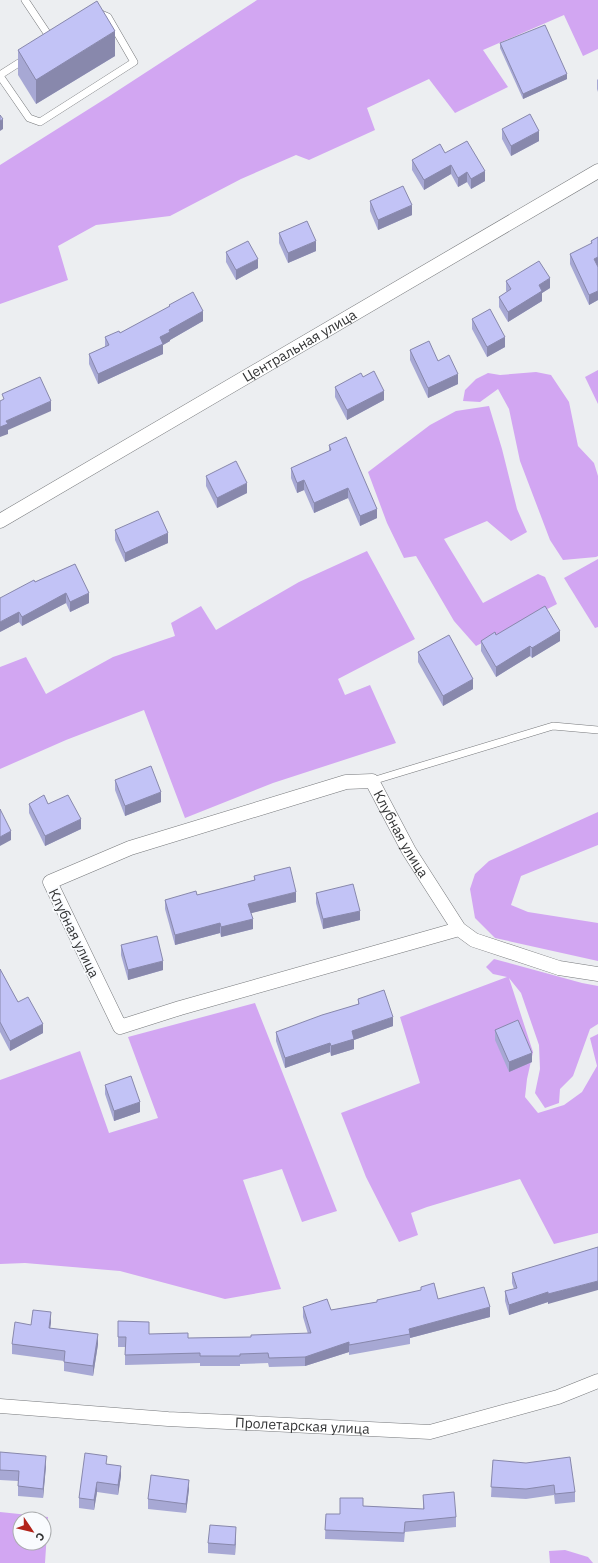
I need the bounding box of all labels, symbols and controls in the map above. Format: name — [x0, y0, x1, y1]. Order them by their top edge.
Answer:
street label: Центральная улица — [239, 305, 360, 386]
street label: Клубная улица — [369, 787, 433, 881]
street label: Клубная улица — [45, 885, 104, 981]
street label: Пролетарская улица — [235, 1413, 371, 1438]
north arrow — [12, 1511, 52, 1551]
text: С — [32, 1530, 48, 1544]

